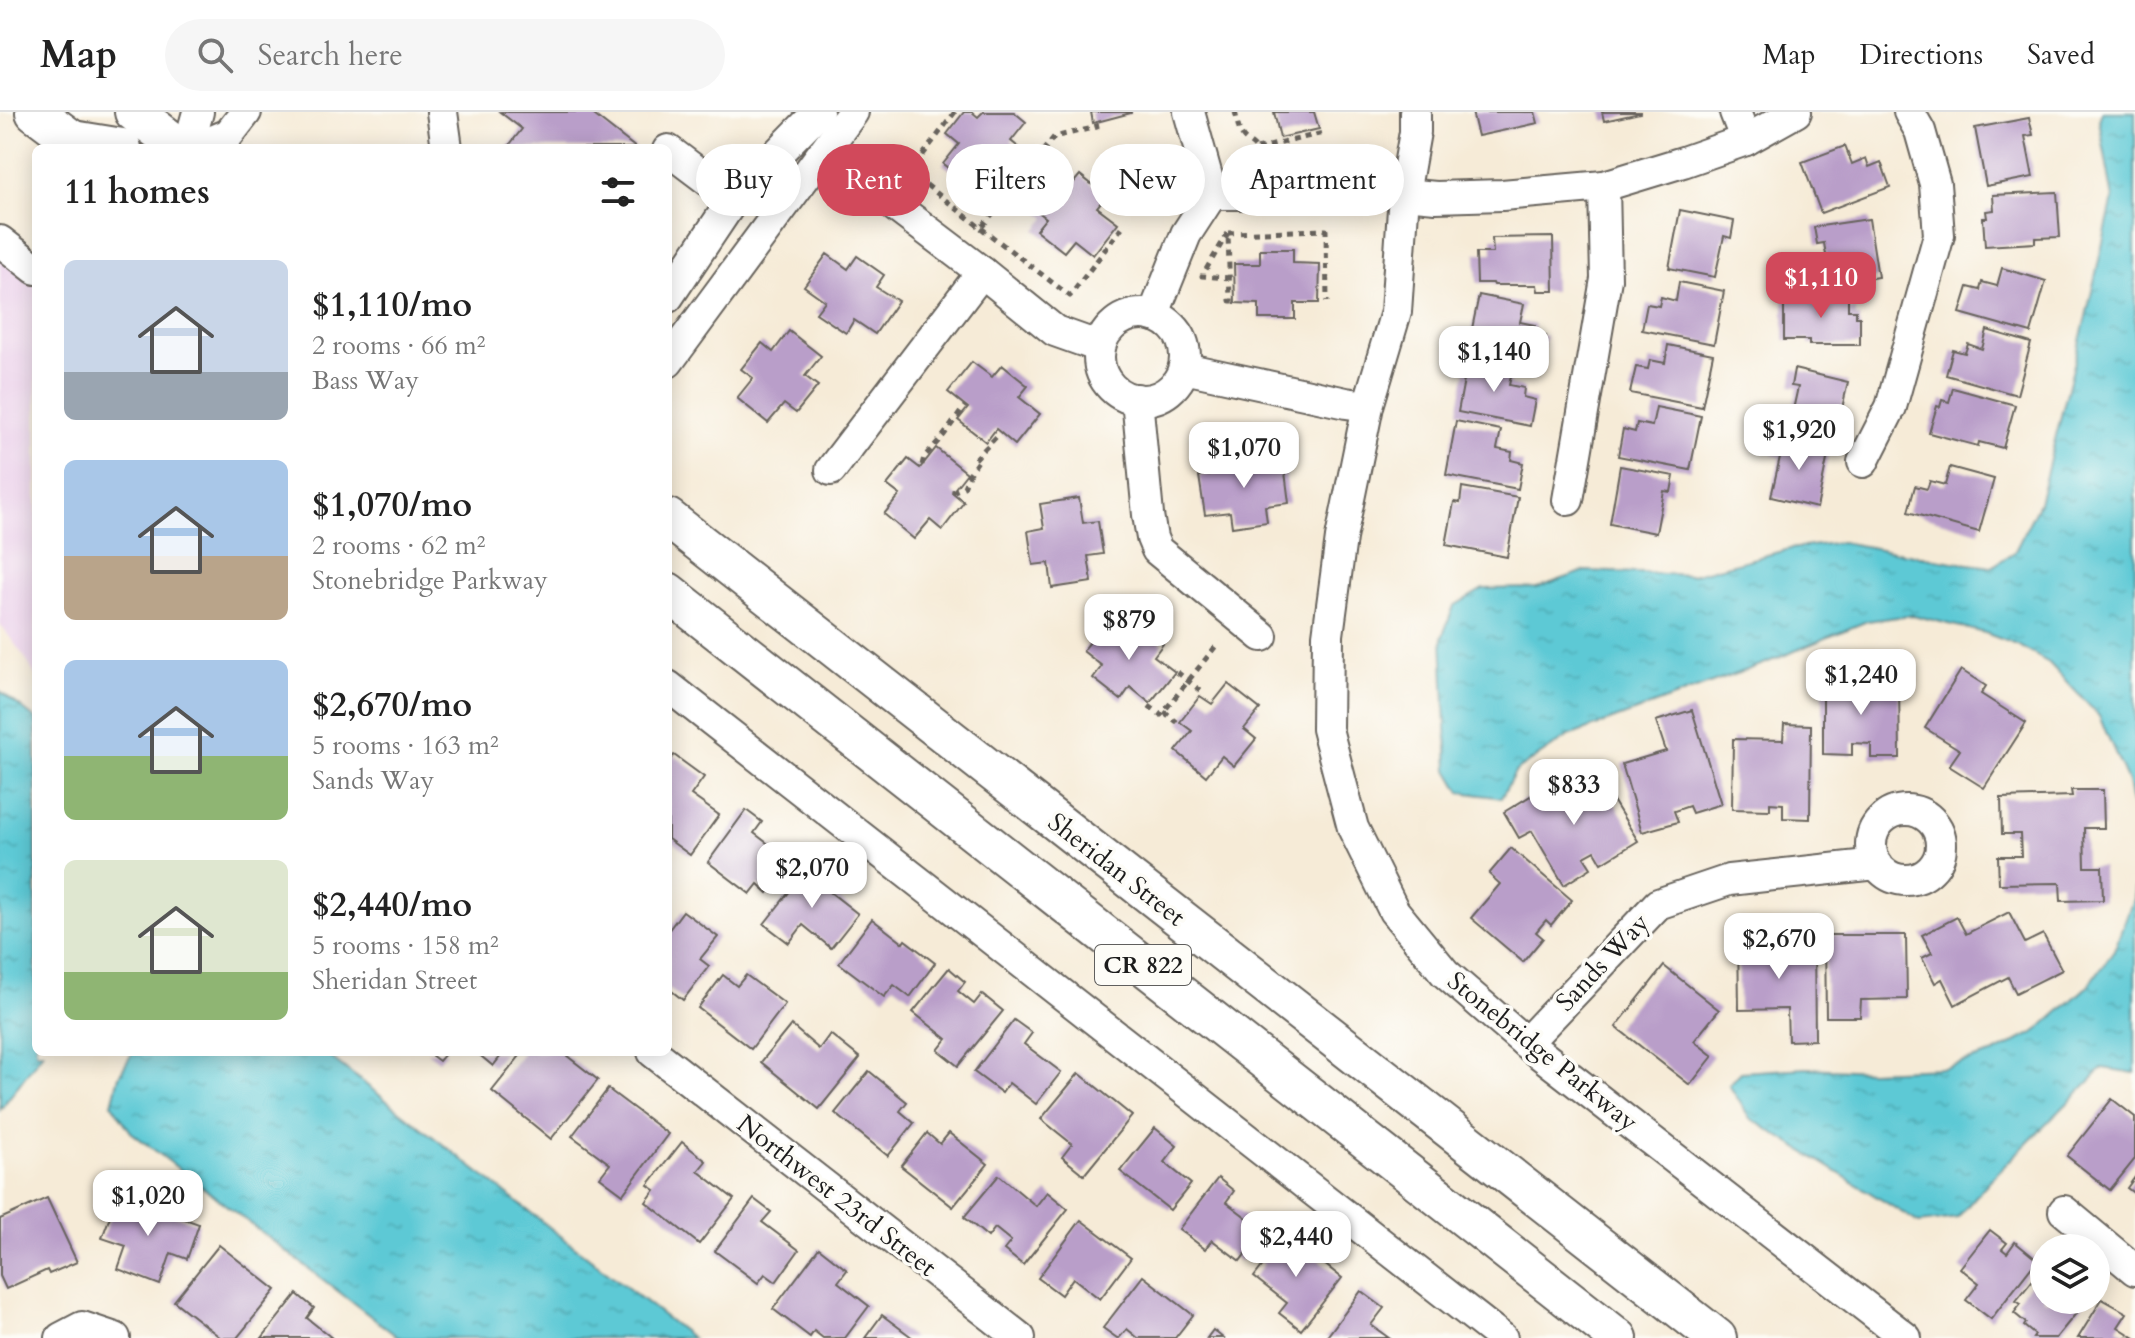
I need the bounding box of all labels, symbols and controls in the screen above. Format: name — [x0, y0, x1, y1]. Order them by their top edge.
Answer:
search box — [165, 19, 725, 91]
text: Map — [40, 29, 117, 81]
icon: search — [193, 33, 237, 77]
text: Search here — [257, 35, 403, 76]
text: Map — [1762, 36, 1816, 74]
text: Directions — [1860, 36, 1983, 74]
text: Saved — [2027, 36, 2095, 74]
chip: Buy — [696, 144, 801, 216]
chip: Rent — [817, 144, 930, 216]
chip: Filters — [946, 144, 1074, 216]
chip: New — [1090, 144, 1205, 216]
chip: Apartment — [1221, 144, 1404, 216]
text: 11 homes — [64, 169, 210, 215]
icon: filters — [596, 170, 640, 214]
pin: $1,110 — [1756, 252, 1886, 320]
text: $1,110 — [1784, 260, 1858, 295]
text: $1,110/mo — [312, 282, 472, 328]
icon: home — [128, 292, 224, 388]
pin: $1,140 — [1429, 326, 1559, 394]
text: 2 rooms · 66 m² — [312, 328, 485, 363]
text: $1,140 — [1457, 334, 1531, 369]
text: Bass Way — [312, 363, 419, 398]
pin: $1,920 — [1734, 404, 1864, 472]
text: $1,920 — [1762, 412, 1836, 447]
pin: $1,070 — [1179, 422, 1309, 490]
text: $1,070 — [1207, 430, 1281, 465]
text: $1,070/mo — [312, 482, 472, 528]
icon: home — [128, 492, 224, 588]
text: 2 rooms · 62 m² — [312, 528, 485, 563]
text: Stonebridge Parkway — [312, 563, 548, 598]
pin: $879 — [1082, 594, 1176, 662]
text: $879 — [1102, 602, 1156, 637]
pin: $1,240 — [1796, 649, 1926, 717]
text: $1,240 — [1824, 657, 1898, 692]
text: $2,670/mo — [312, 682, 472, 728]
icon: home — [128, 692, 224, 788]
text: 5 rooms · 163 m² — [312, 728, 499, 763]
pin: $833 — [1527, 759, 1621, 827]
text: Sands Way — [312, 763, 434, 798]
text: $833 — [1547, 767, 1601, 802]
street label: Sheridan Street — [1041, 805, 1193, 934]
pin: $2,070 — [747, 842, 877, 910]
text: $2,070 — [775, 850, 849, 885]
text: $2,440/mo — [312, 882, 472, 928]
icon: home — [128, 892, 224, 988]
street label: Sands Way — [1548, 906, 1657, 1019]
pin: $2,670 — [1714, 913, 1844, 981]
text: $2,670 — [1742, 921, 1816, 956]
text: 5 rooms · 158 m² — [312, 928, 499, 963]
road number: CR 822 — [1095, 945, 1191, 985]
text: Sheridan Street — [312, 963, 477, 998]
street label: Stonebridge Parkway — [1440, 964, 1645, 1139]
street label: Northwest 23rd Street — [730, 1106, 944, 1284]
pin: $1,020 — [83, 1170, 213, 1238]
text: $1,020 — [111, 1178, 185, 1213]
pin: $2,440 — [1231, 1211, 1361, 1279]
text: $2,440 — [1259, 1219, 1333, 1254]
map controls — [2030, 1234, 2110, 1314]
button: layers — [2030, 1234, 2110, 1314]

